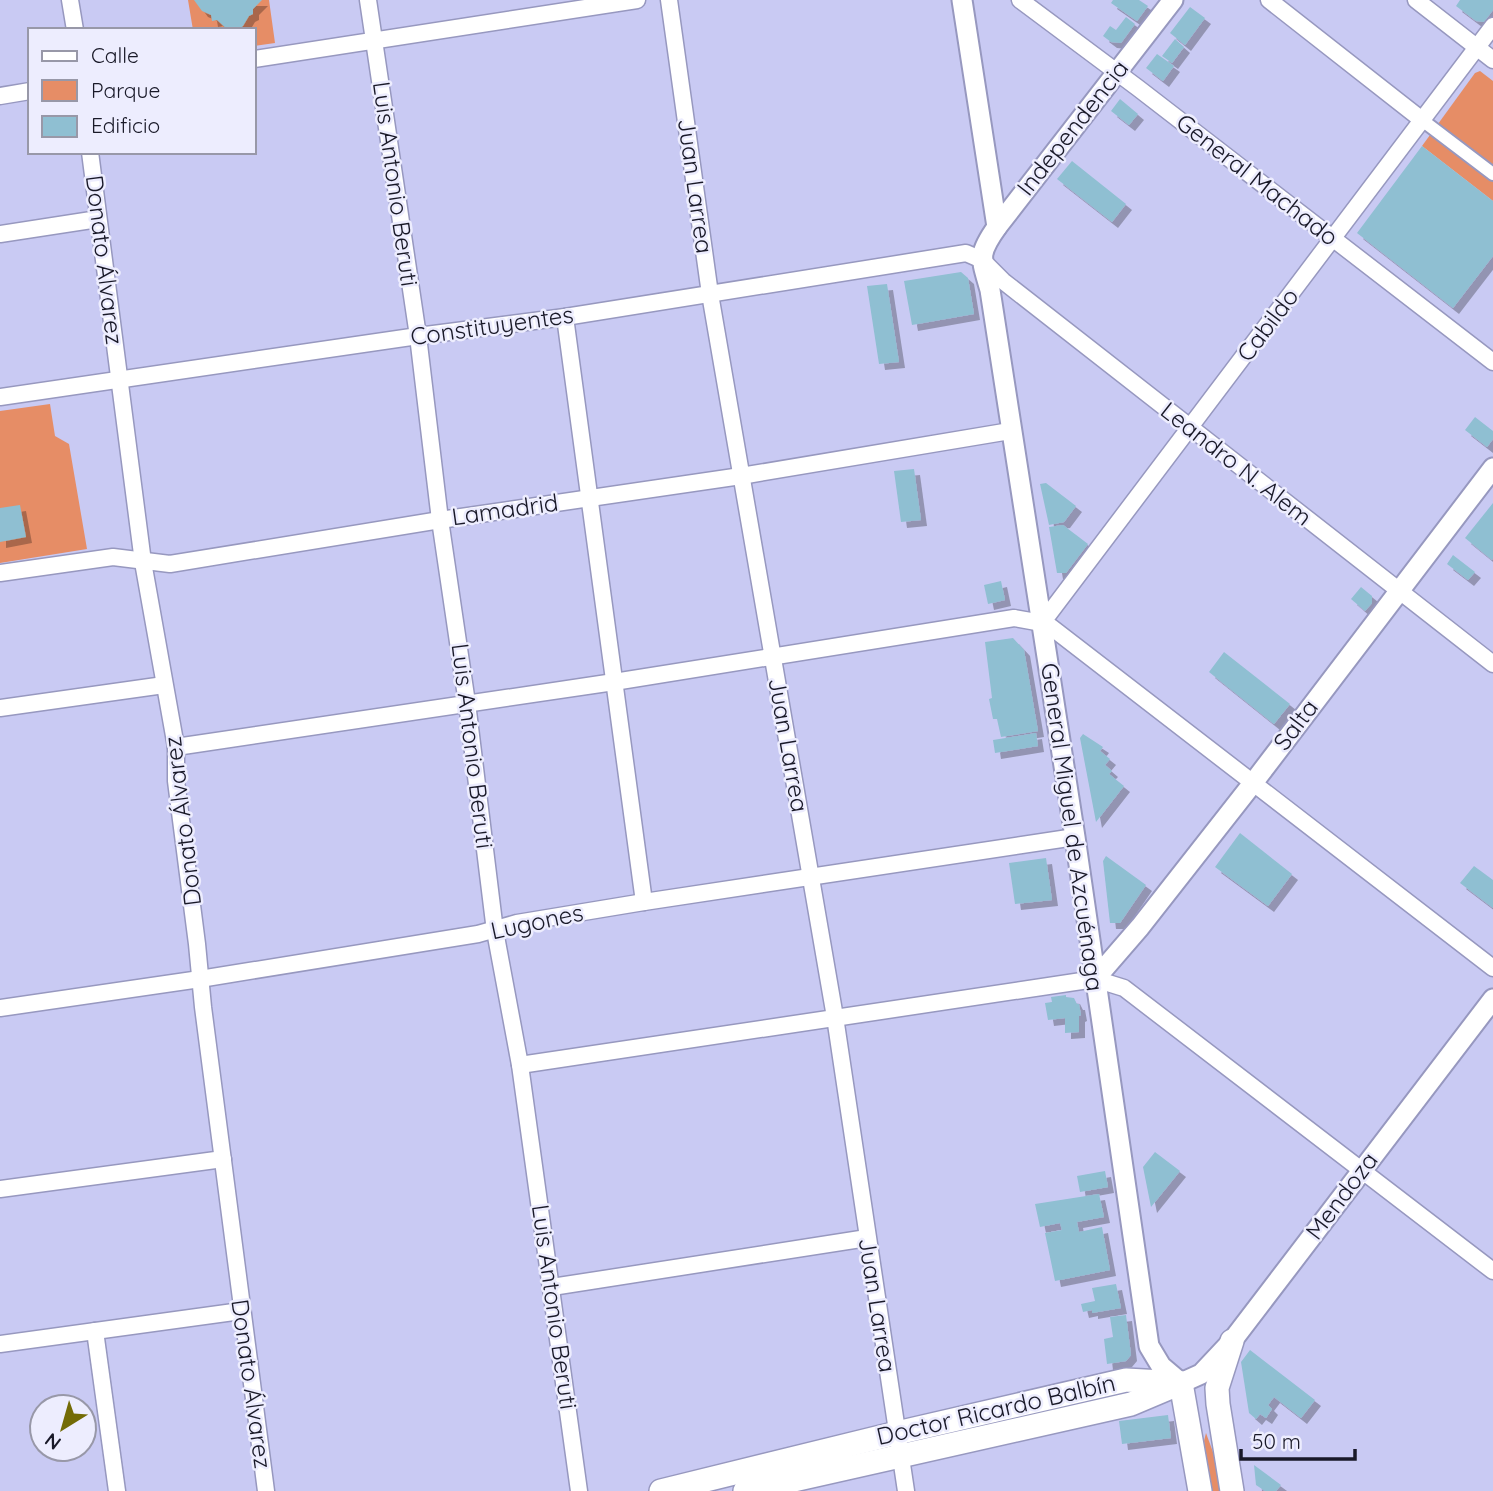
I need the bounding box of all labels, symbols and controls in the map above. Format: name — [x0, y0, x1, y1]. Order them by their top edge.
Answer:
legend — [28, 28, 256, 154]
text: Calle — [91, 42, 139, 68]
street label: Independencia — [1010, 54, 1135, 201]
text: Parque — [91, 77, 160, 103]
street label: Luis Antonio Beruti — [367, 79, 425, 288]
street label: General Machado — [1171, 107, 1345, 252]
text: Edificio — [91, 112, 160, 138]
street label: Juan Larrea — [672, 117, 720, 255]
street label: Donato Álvarez — [80, 173, 130, 346]
street label: Cabildo — [1230, 282, 1305, 367]
street label: Constituyentes — [409, 299, 575, 351]
street label: Leandro N. Alem — [1155, 395, 1318, 532]
street label: Lamadrid — [450, 487, 560, 531]
street label: Luis Antonio Beruti — [446, 641, 500, 850]
street label: General Miguel de Azcuénaga — [1035, 661, 1111, 993]
street label: Juan Larrea — [762, 675, 816, 814]
street label: Salta — [1266, 693, 1324, 756]
street label: Donato Álvarez — [157, 735, 207, 908]
street label: Lugones — [488, 897, 586, 945]
street label: Mendoza — [1298, 1146, 1384, 1245]
street label: Luis Antonio Beruti — [526, 1202, 584, 1411]
street label: Juan Larrea — [853, 1235, 903, 1374]
street label: Donato Álvarez — [225, 1297, 279, 1471]
street label: Doctor Ricardo Balbín — [873, 1367, 1118, 1451]
north arrow — [28, 1393, 98, 1463]
scale bar — [1241, 1418, 1355, 1462]
text: N — [40, 1428, 66, 1455]
text: 50 m — [1252, 1428, 1301, 1454]

